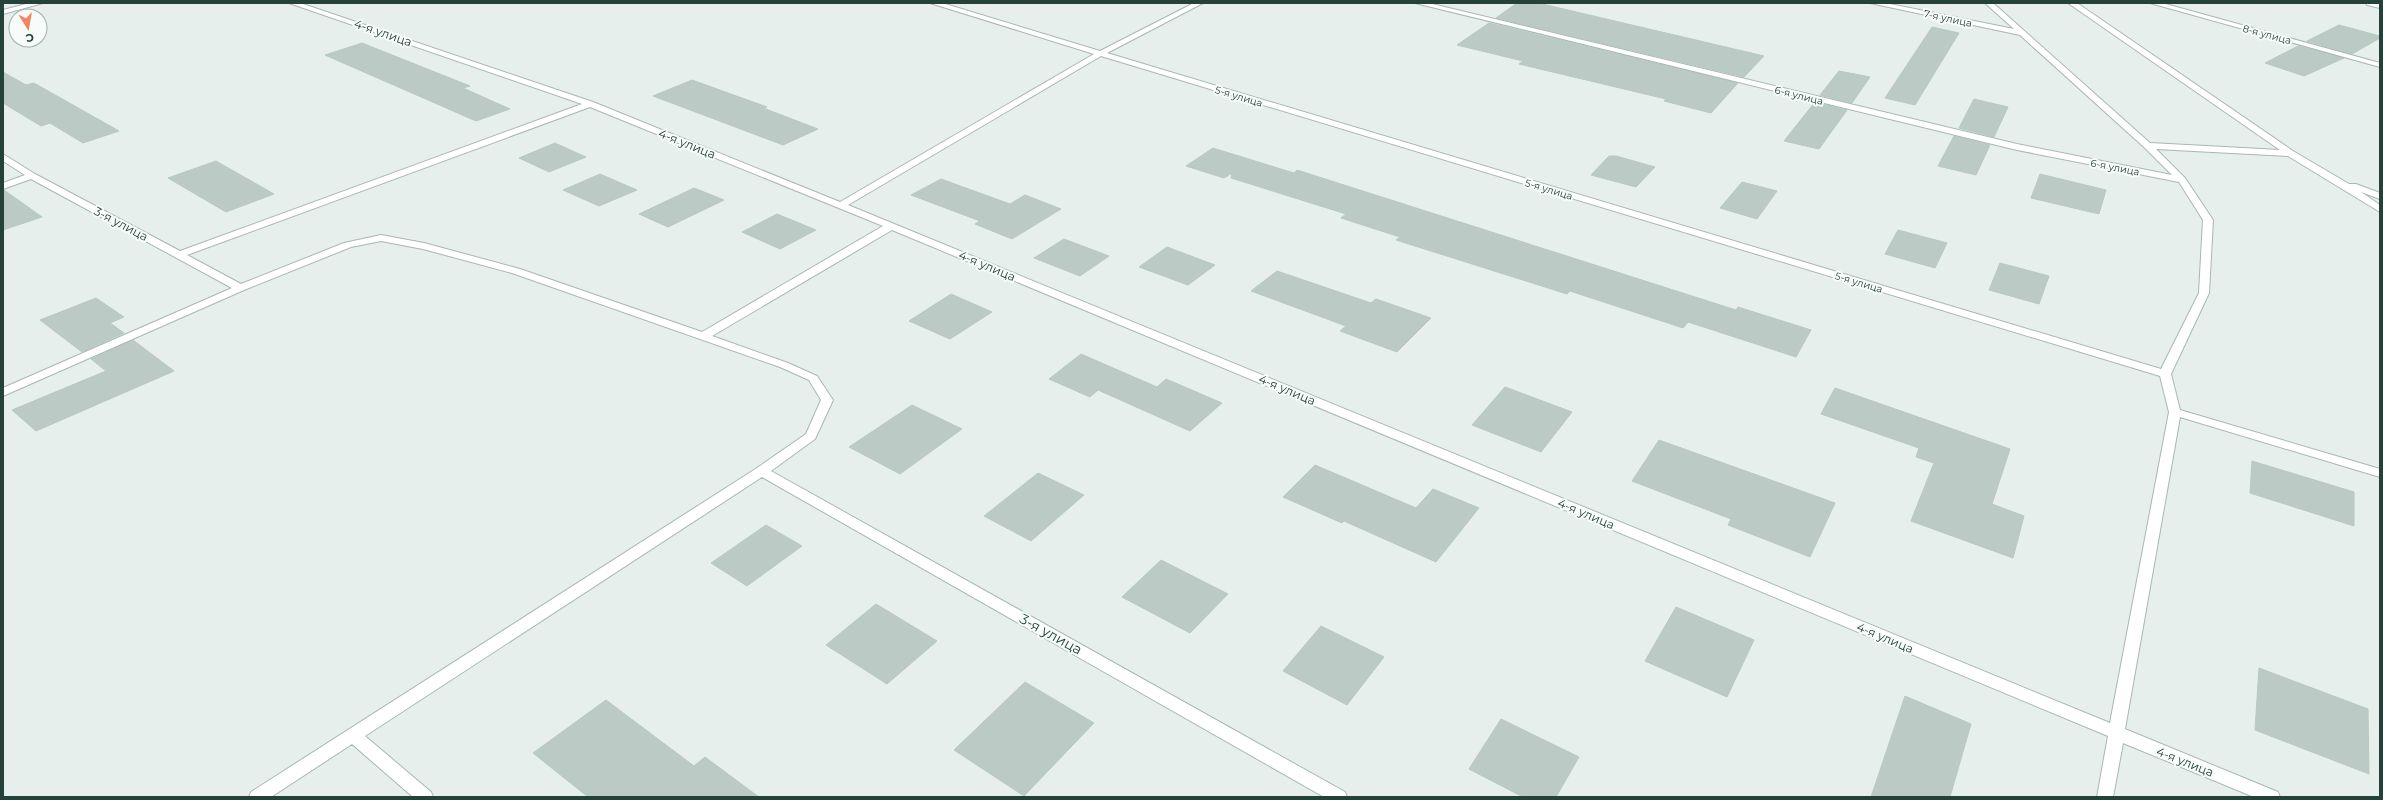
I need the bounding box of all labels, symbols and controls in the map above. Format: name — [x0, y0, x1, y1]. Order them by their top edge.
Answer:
street label: 7-я улица — [1923, 7, 1973, 30]
north arrow — [8, 8, 48, 48]
street label: 4-я улица — [352, 16, 414, 49]
street label: 8-я улица — [2241, 22, 2293, 47]
text: С — [25, 30, 35, 45]
street label: 5-я улица — [1213, 83, 1264, 110]
street label: 6-я улица — [1773, 83, 1825, 108]
street label: 4-я улица — [656, 125, 718, 162]
street label: 6-я улица — [2089, 156, 2141, 179]
street label: 5-я улица — [1523, 176, 1574, 203]
street label: 3-я улица — [92, 203, 151, 244]
street label: 4-я улица — [957, 247, 1018, 284]
street label: 5-я улица — [1833, 269, 1884, 296]
street label: 4-я улица — [1257, 371, 1318, 408]
street label: 4-я улица — [1556, 495, 1617, 532]
street label: 3-я улица — [1017, 609, 1085, 659]
street label: 4-я улица — [1855, 619, 1916, 656]
street label: 4-я улица — [2154, 743, 2216, 780]

